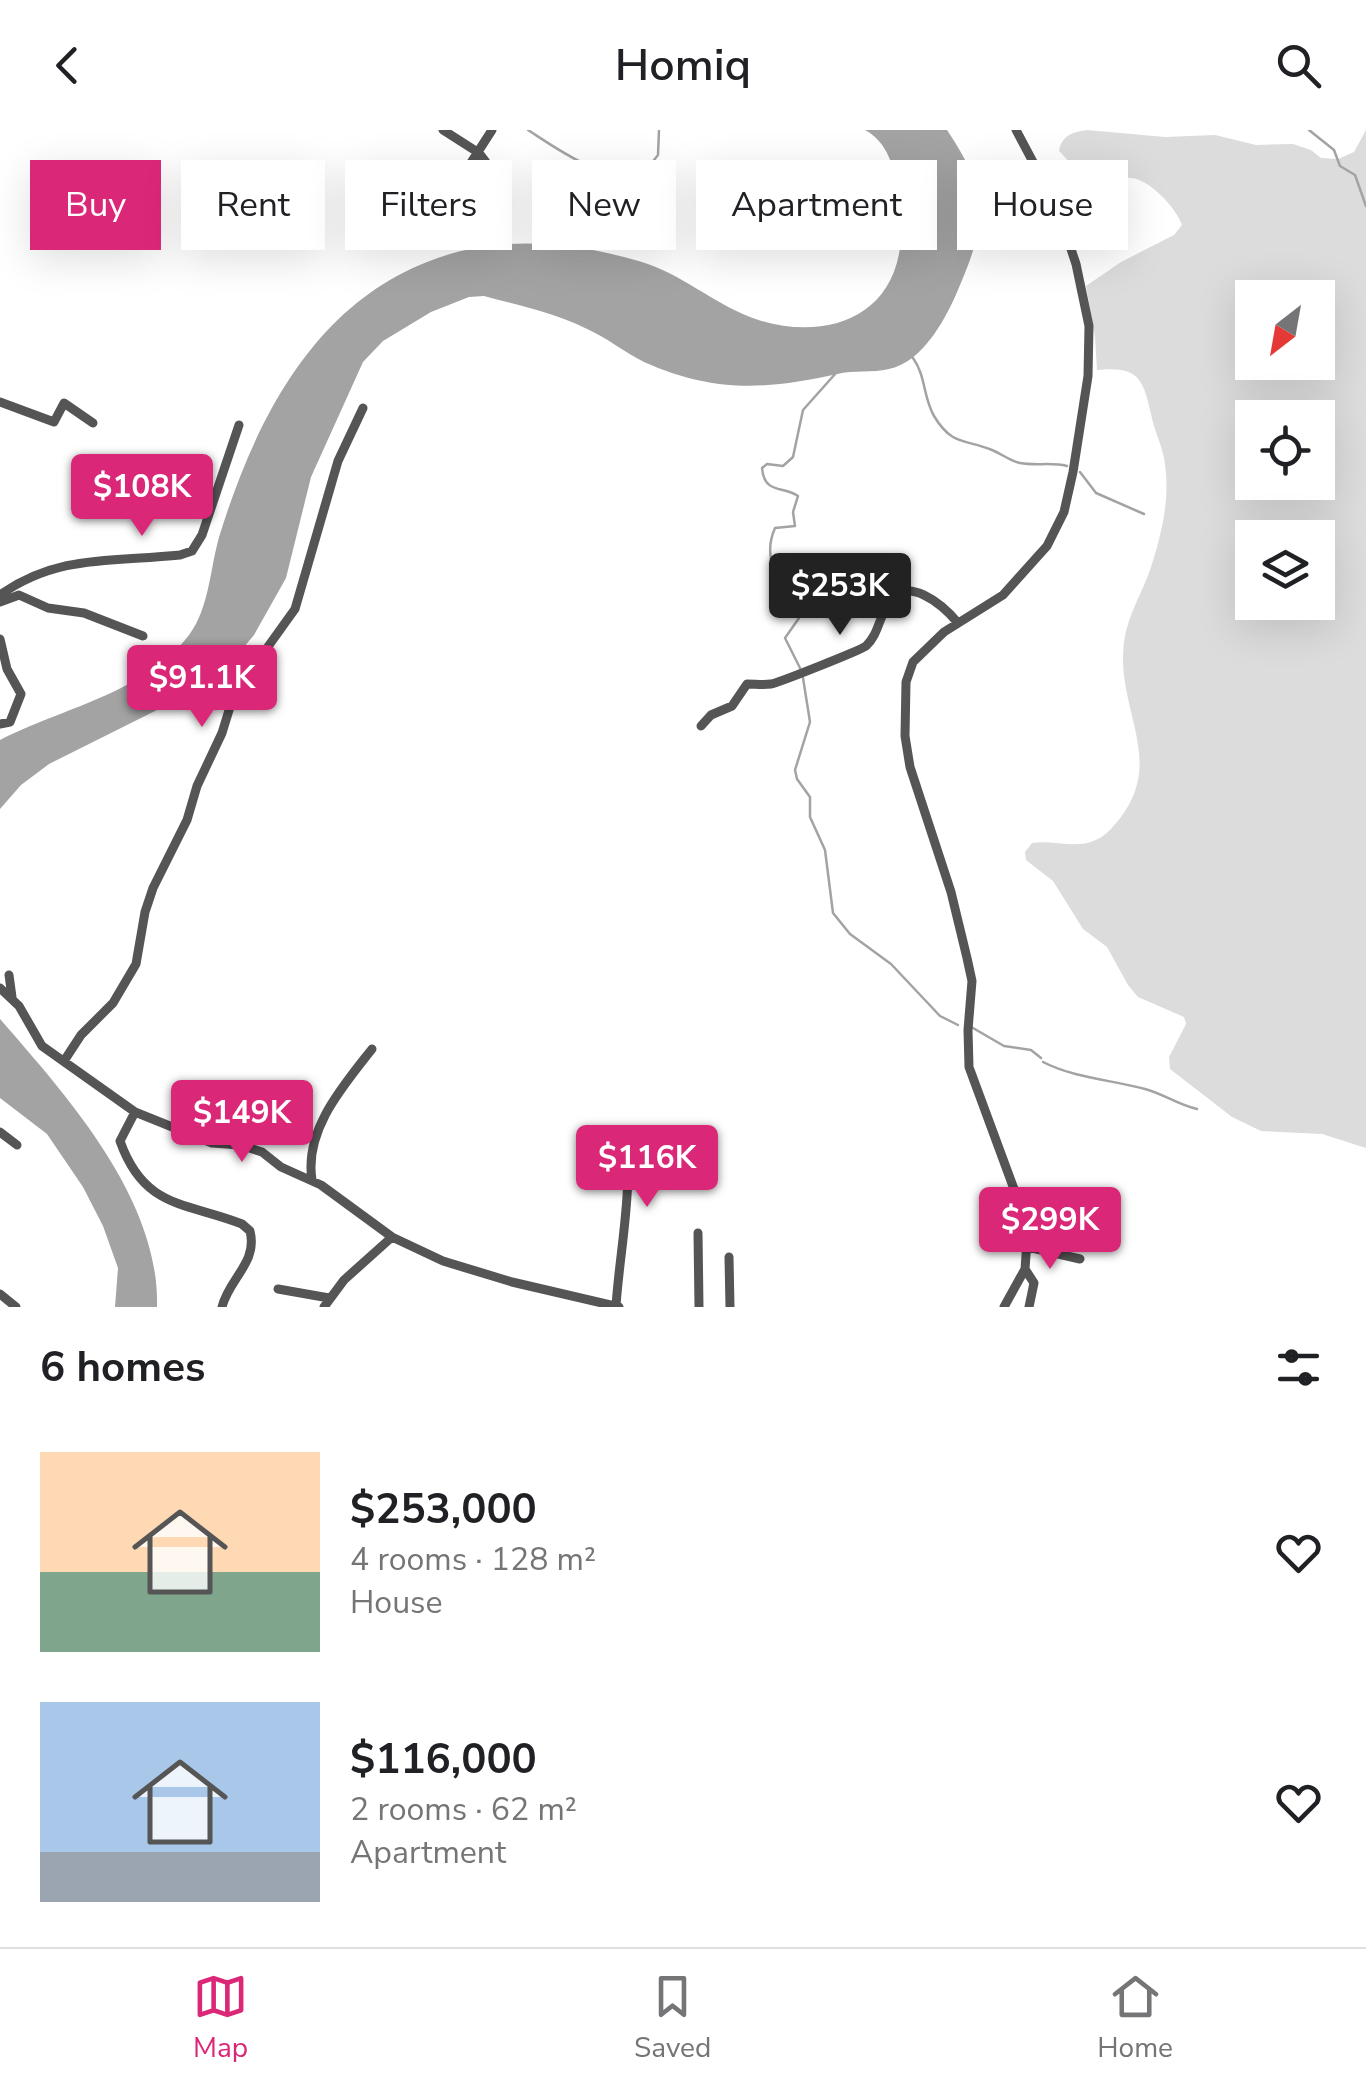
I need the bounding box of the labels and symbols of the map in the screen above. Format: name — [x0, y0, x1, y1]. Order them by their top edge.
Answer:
north arrow — [1235, 280, 1335, 380]
pin: $108K — [72, 454, 212, 539]
pin: $253K — [770, 553, 910, 638]
pin: $91.1K — [121, 645, 283, 730]
pin: $149K — [172, 1080, 312, 1165]
pin: $116K — [577, 1125, 717, 1210]
pin: $299K — [980, 1187, 1120, 1272]

